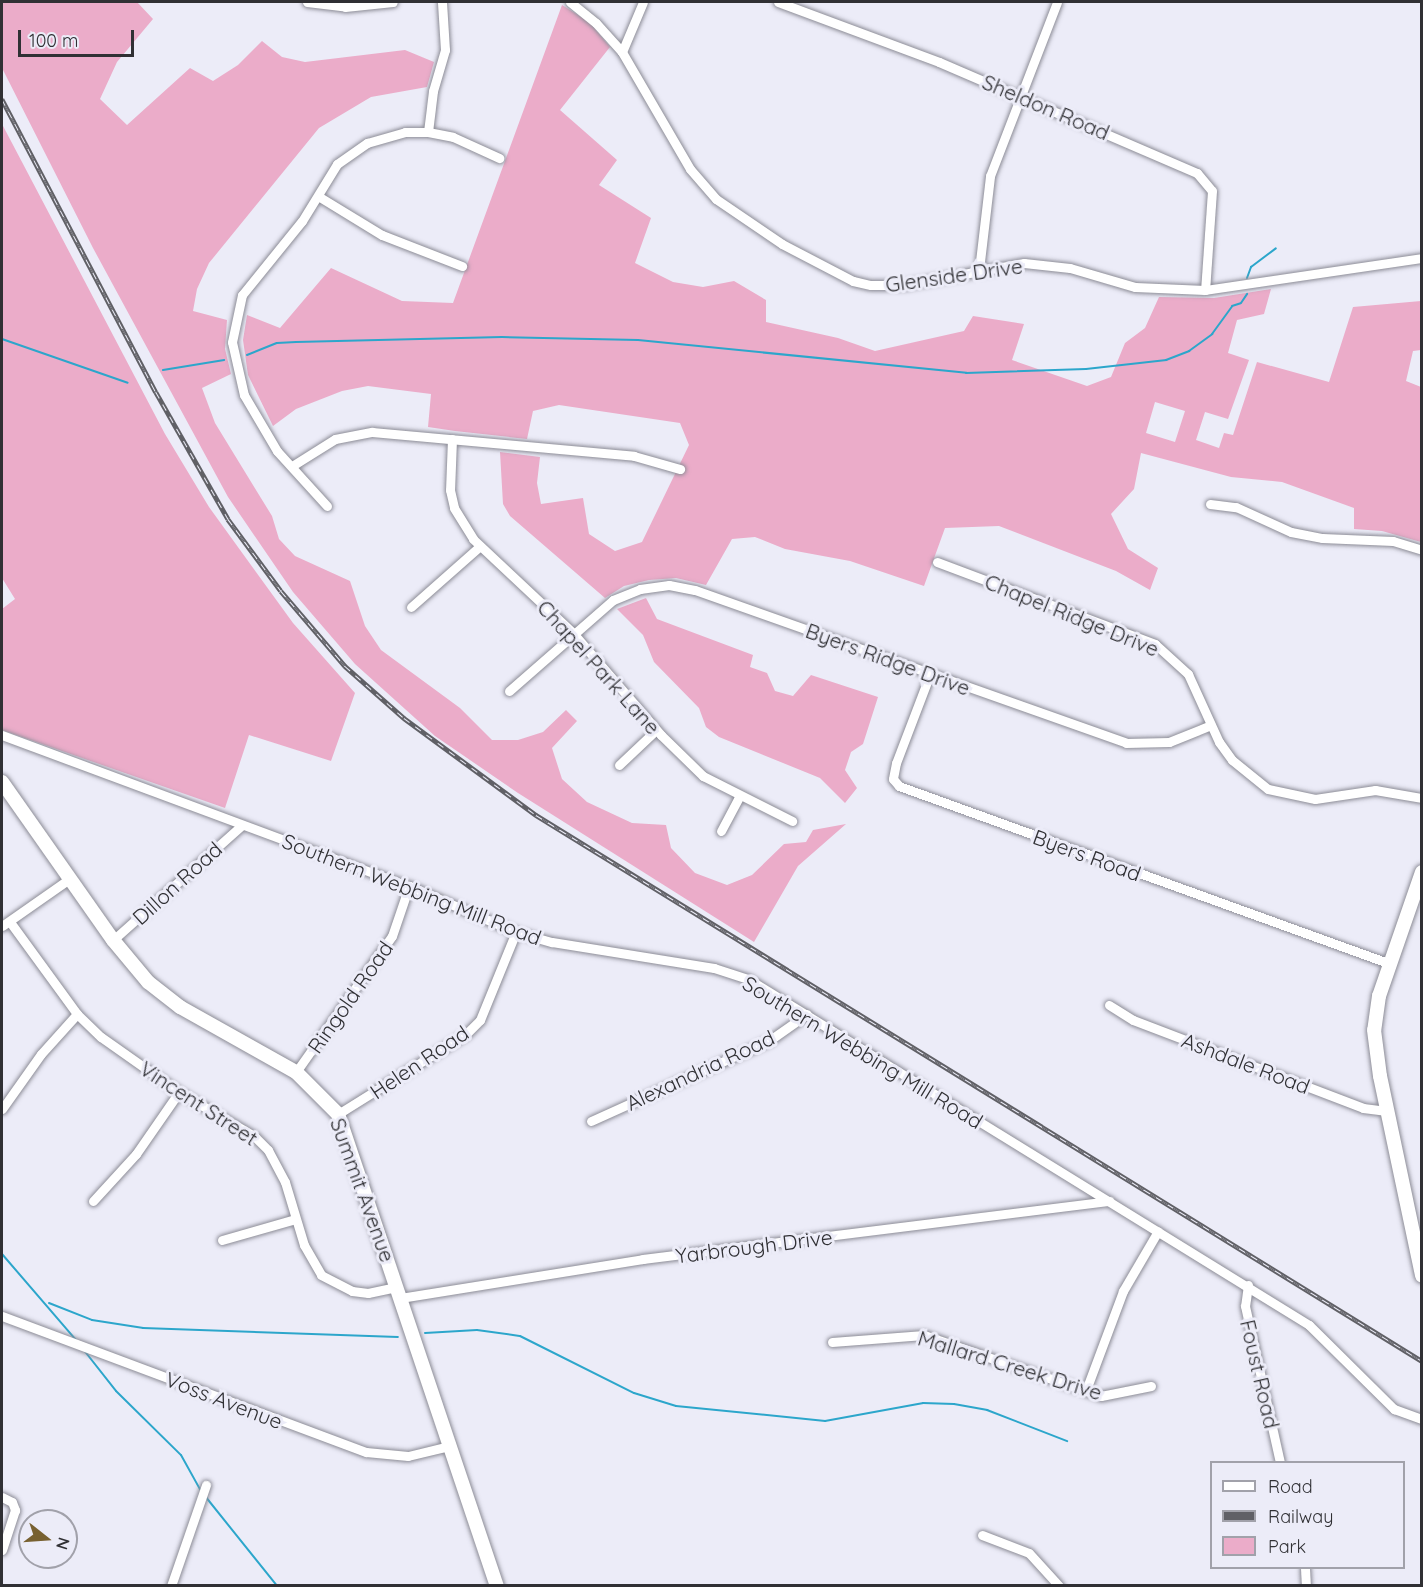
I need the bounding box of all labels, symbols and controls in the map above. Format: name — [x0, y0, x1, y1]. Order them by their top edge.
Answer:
scale bar — [21, 18, 136, 56]
text: 100 m — [29, 29, 78, 52]
street label: Sheldon Road — [979, 69, 1113, 145]
street label: Glenside Drive — [884, 253, 1024, 297]
street label: Chapel Ridge Drive — [981, 569, 1163, 661]
street label: Chapel Park Lane — [532, 595, 666, 739]
street label: Byers Ridge Drive — [802, 618, 974, 700]
street label: Byers Road — [1030, 824, 1144, 886]
street label: Southern Webbing Mill Road — [279, 828, 545, 950]
street label: Dillon Road — [127, 836, 227, 930]
street label: Ringold Road — [302, 936, 398, 1058]
street label: Southern Webbing Mill Road — [738, 970, 988, 1134]
street label: Helen Road — [365, 1020, 473, 1104]
street label: Alexandria Road — [622, 1025, 778, 1115]
street label: Ashdale Road — [1178, 1027, 1314, 1099]
street label: Vincent Street — [135, 1055, 263, 1151]
street label: Summit Avenue — [325, 1115, 401, 1265]
street label: Yarbrough Drive — [674, 1224, 834, 1268]
street label: Foust Road — [1235, 1317, 1285, 1431]
street label: Mallard Creek Drive — [915, 1325, 1105, 1405]
street label: Voss Avenue — [162, 1366, 286, 1434]
legend — [1210, 1461, 1405, 1569]
text: Road — [1268, 1475, 1313, 1498]
text: Railway — [1268, 1505, 1334, 1528]
north arrow — [18, 1509, 78, 1569]
text: N — [52, 1535, 75, 1552]
text: Park — [1268, 1535, 1306, 1558]

